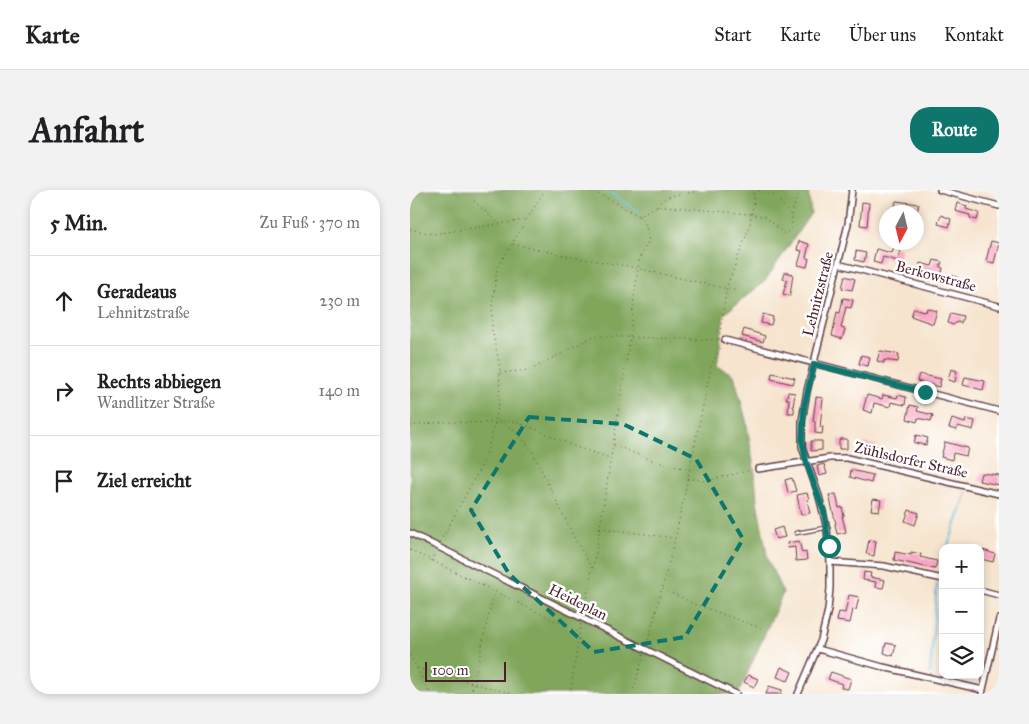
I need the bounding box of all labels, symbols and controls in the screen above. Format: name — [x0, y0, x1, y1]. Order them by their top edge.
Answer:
text: Karte — [25, 20, 80, 50]
text: Start — [714, 24, 752, 46]
text: Karte — [780, 24, 821, 46]
text: Über uns — [849, 24, 916, 46]
text: Kontakt — [944, 24, 1004, 46]
button: Route — [910, 107, 999, 153]
text: Anfahrt — [30, 109, 144, 152]
north arrow — [879, 205, 924, 250]
text: 5 Min. — [50, 210, 107, 236]
text: Zu Fuß · 370 m — [259, 213, 360, 232]
street label: Lehnitzstraße — [799, 250, 837, 338]
street label: Berkowstraße — [894, 257, 978, 295]
text: Geradeaus — [97, 280, 176, 303]
icon: ahead — [50, 287, 78, 315]
text: 230 m — [320, 291, 360, 310]
text: Lehnitzstraße — [97, 303, 190, 322]
text: Rechts abbiegen — [97, 370, 221, 393]
icon: right — [50, 377, 78, 405]
text: 140 m — [319, 381, 360, 400]
route end — [914, 381, 937, 404]
text: Wandlitzer Straße — [97, 393, 215, 412]
street label: Zühlsdorfer Straße — [852, 438, 970, 482]
icon: arrive — [50, 467, 78, 495]
text: Ziel erreicht — [97, 469, 191, 492]
route start — [818, 535, 841, 558]
map controls — [939, 544, 984, 679]
button: + — [939, 544, 984, 589]
street label: Heideplan — [546, 580, 610, 624]
button: − — [939, 589, 984, 634]
button: layers — [939, 634, 984, 679]
scale bar — [425, 659, 506, 682]
text: 100 m — [432, 662, 469, 679]

